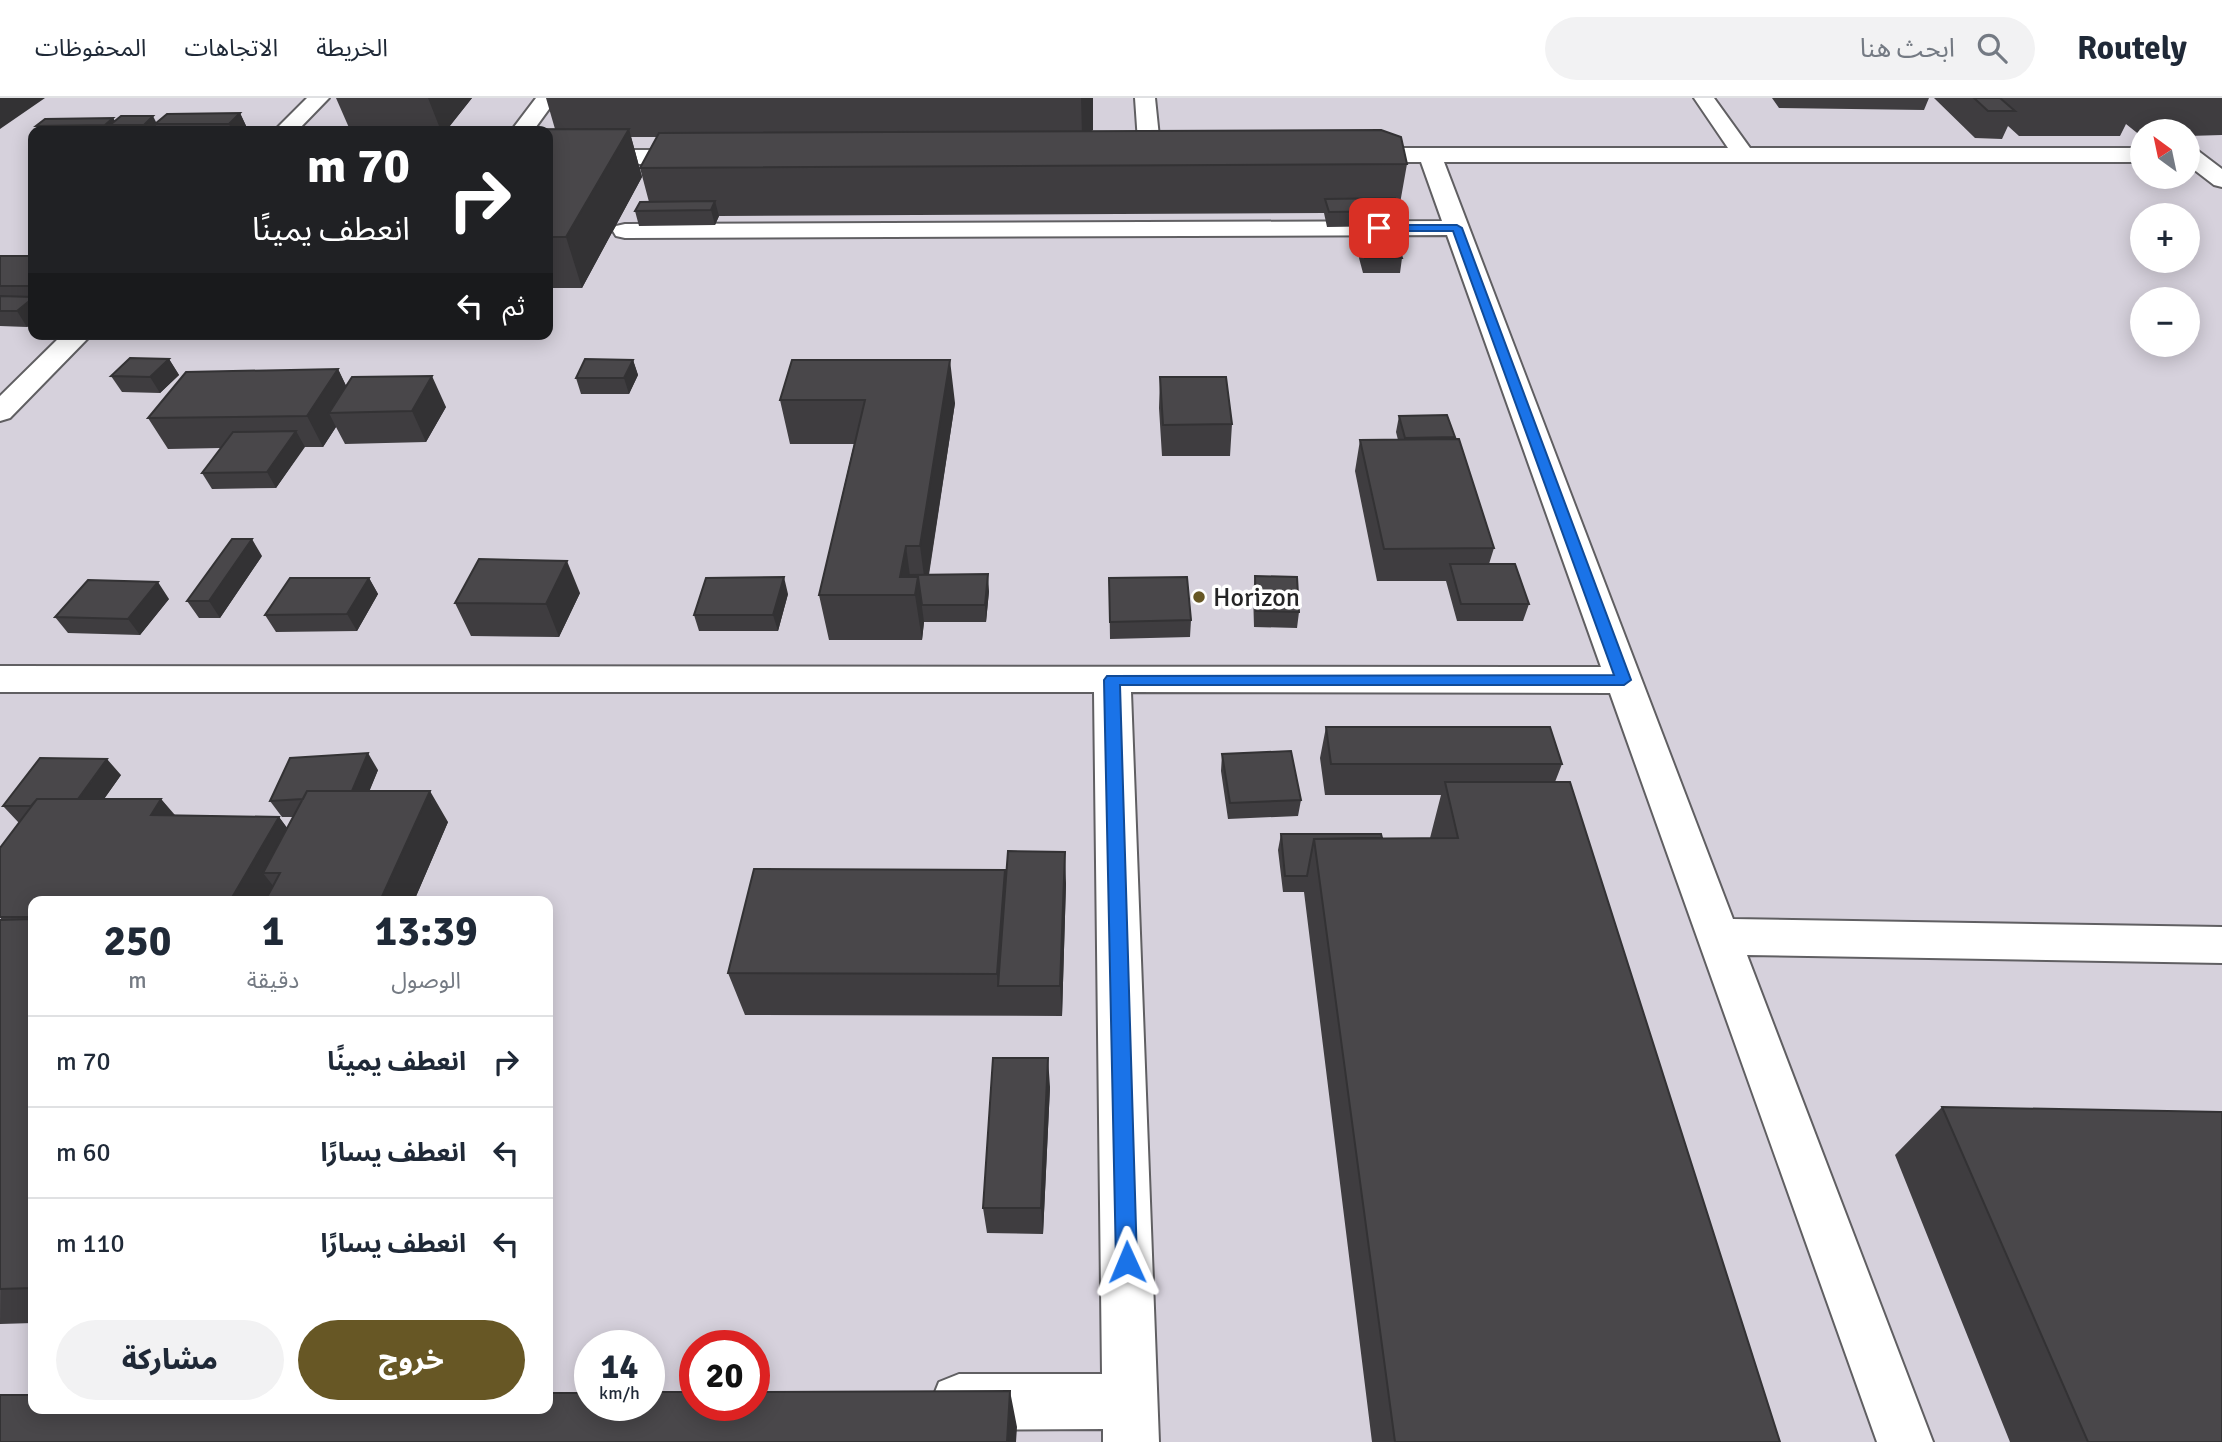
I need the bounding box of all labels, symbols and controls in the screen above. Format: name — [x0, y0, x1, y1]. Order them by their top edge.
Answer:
search box — [1545, 17, 2035, 80]
text: Routely — [2077, 28, 2187, 69]
icon: search — [1973, 29, 2011, 67]
text: المحفوظات — [35, 33, 146, 63]
text: الاتجاهات — [184, 33, 278, 63]
text: الخريطة — [316, 33, 388, 63]
text: ابحث هنا — [1860, 33, 1955, 65]
north arrow — [2130, 119, 2200, 189]
map controls — [2130, 119, 2200, 357]
text: 70 m — [307, 136, 410, 196]
icon: right — [434, 154, 525, 245]
pin — [1349, 198, 1409, 258]
button: + — [2130, 203, 2200, 273]
icon: arrive — [1360, 209, 1398, 247]
text: انعطف يمينًا — [252, 210, 410, 249]
icon: left — [451, 287, 489, 325]
button: − — [2130, 287, 2200, 357]
text: ثم — [503, 291, 525, 323]
place label: Horizon — [1213, 582, 1300, 614]
marker: Horizon — [1191, 589, 1207, 605]
text: 1 — [262, 906, 284, 957]
text: 13:39 — [375, 906, 478, 957]
text: 250 — [103, 916, 171, 967]
text: m — [128, 966, 147, 995]
text: دقيقة — [247, 966, 299, 995]
text: الوصول — [391, 966, 461, 995]
icon: right — [487, 1043, 525, 1081]
text: 70 m — [56, 1046, 111, 1078]
text: انعطف يمينًا — [327, 1046, 466, 1078]
icon: left — [487, 1134, 525, 1172]
text: 60 m — [56, 1137, 111, 1169]
text: انعطف يسارًا — [321, 1137, 466, 1169]
icon: left — [487, 1225, 525, 1263]
position arrow — [1090, 1225, 1164, 1299]
text: 110 m — [56, 1228, 125, 1260]
text: انعطف يسارًا — [321, 1228, 466, 1260]
button: مشاركة — [56, 1320, 284, 1400]
button: خروج — [298, 1320, 525, 1400]
speed limit sign: 20 — [679, 1330, 770, 1421]
text: 14 — [601, 1345, 638, 1388]
text: km/h — [599, 1382, 640, 1404]

